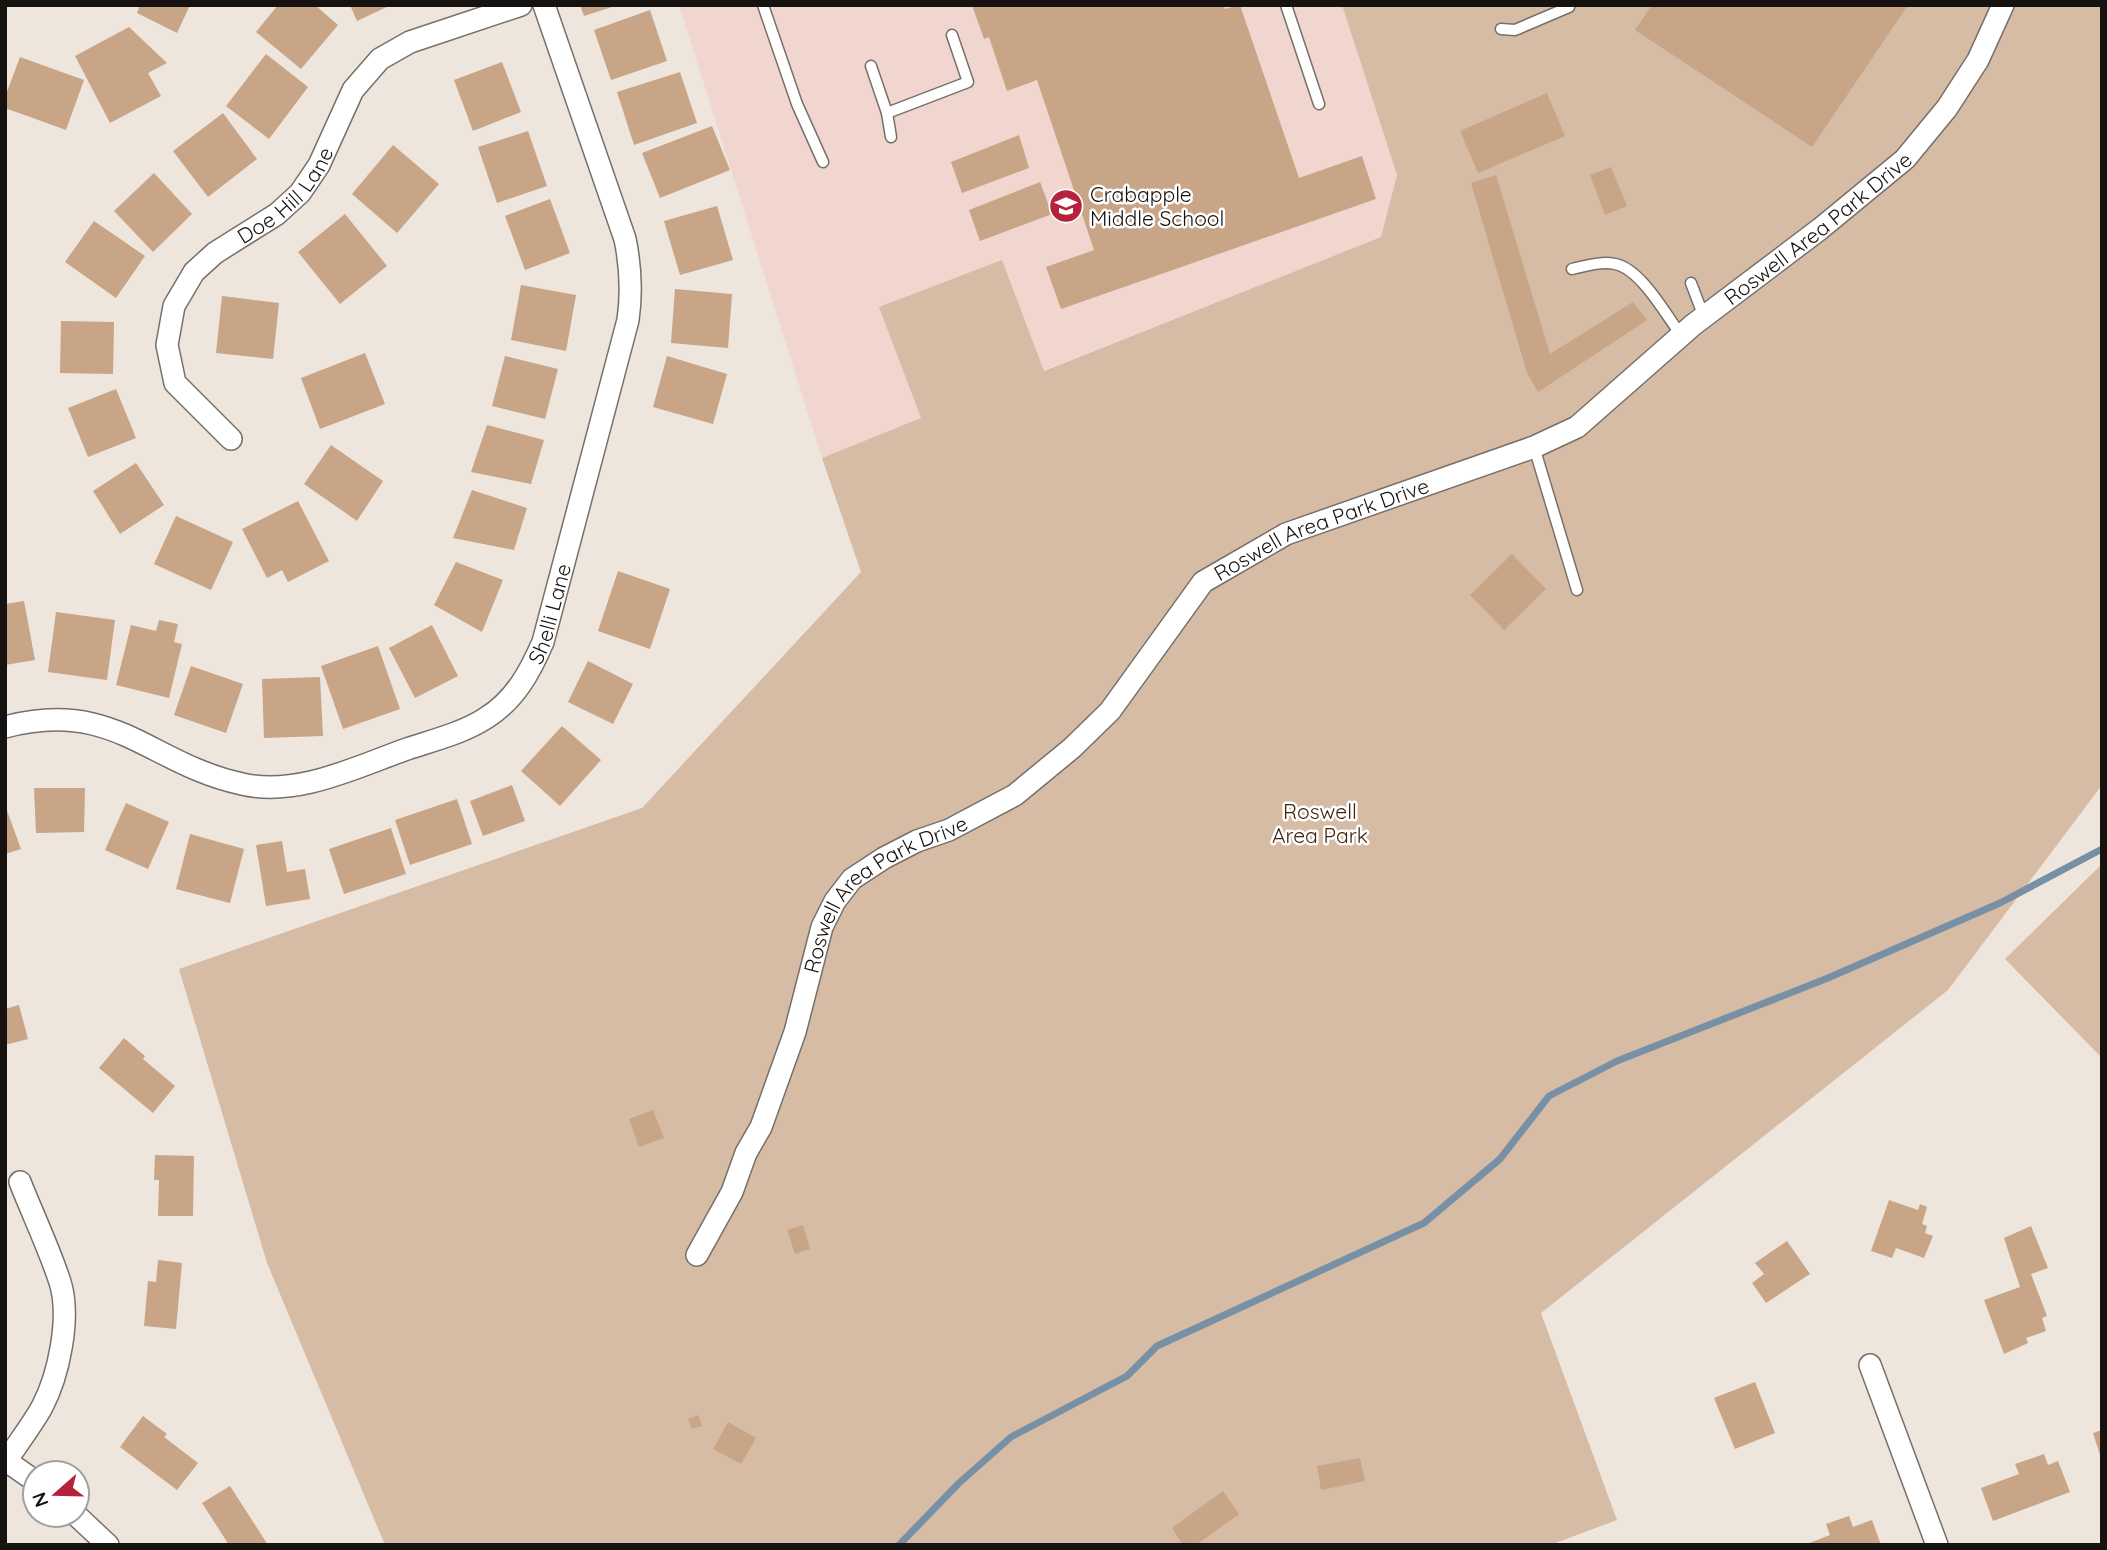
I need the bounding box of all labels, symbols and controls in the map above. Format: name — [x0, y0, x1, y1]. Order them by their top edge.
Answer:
street label: Doe Hill Lane — [232, 143, 339, 249]
street label: Roswell Area Park Drive — [1718, 146, 1917, 310]
place label: Crabapple Middle School — [1090, 181, 1224, 231]
school or university icon: Crabapple Middle School — [1047, 187, 1085, 225]
street label: Roswell Area Park Drive — [1209, 472, 1432, 586]
street label: Shelli Lane — [522, 561, 576, 668]
park label: Roswell Area Park — [1272, 798, 1368, 848]
street label: Roswell Area Park Drive — [798, 810, 972, 976]
north arrow — [21, 1459, 91, 1529]
text: N — [26, 1489, 54, 1510]

